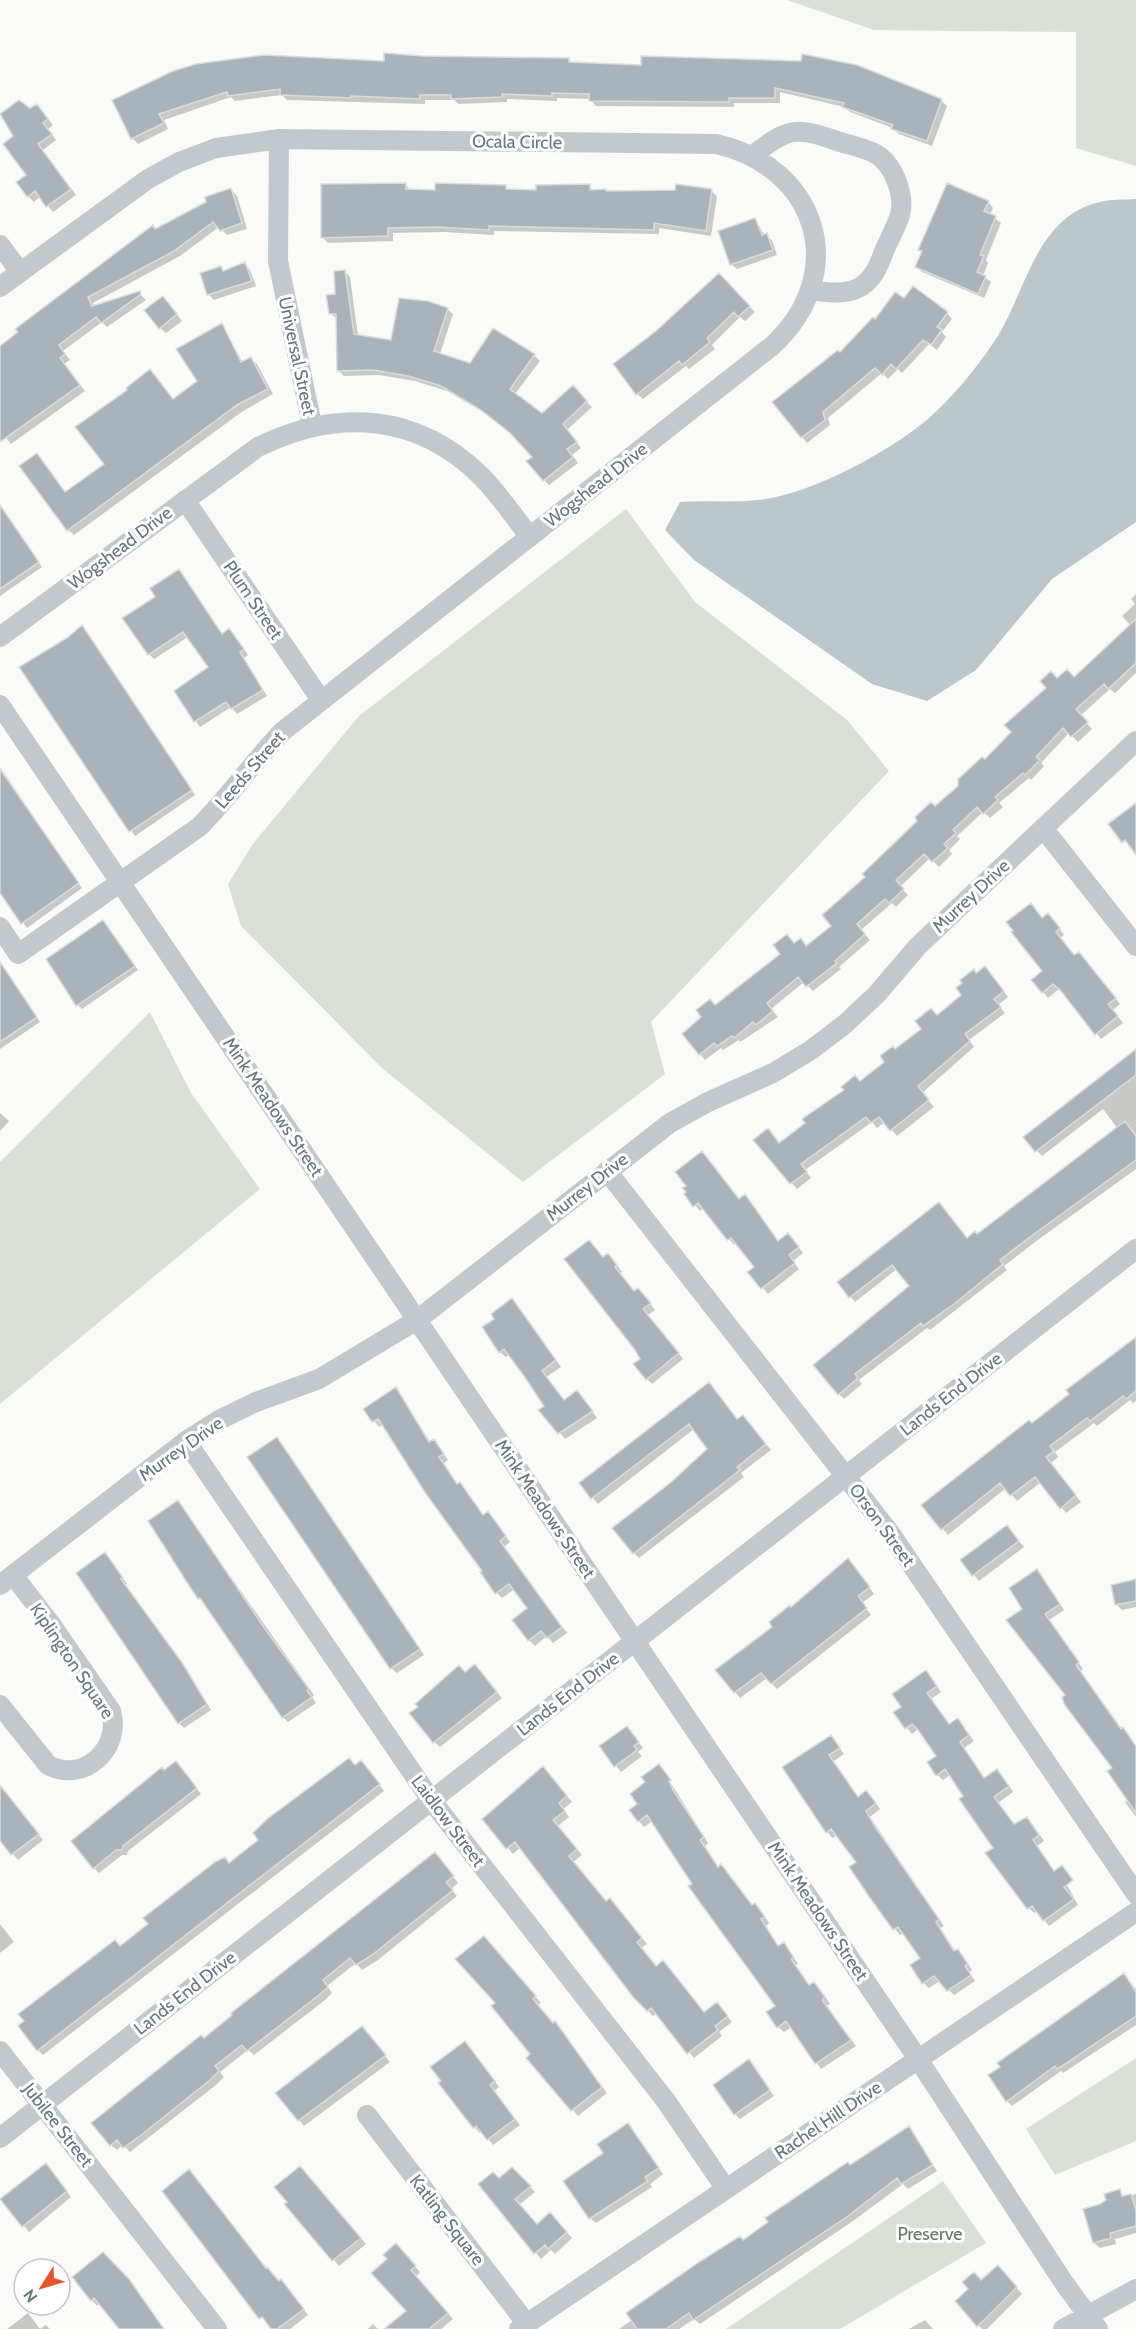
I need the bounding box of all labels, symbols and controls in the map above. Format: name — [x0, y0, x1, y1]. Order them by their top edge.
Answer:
street label: Ocala Circle — [472, 130, 562, 154]
street label: Universal Street — [274, 295, 320, 417]
street label: Wogshead Drive — [540, 438, 652, 532]
street label: Wogshead Drive — [64, 502, 176, 594]
street label: Plum Street — [219, 557, 287, 643]
street label: Leeds Street — [211, 727, 289, 813]
street label: Murrey Drive — [928, 855, 1014, 937]
street label: Mink Meadows Street — [218, 1033, 328, 1181]
street label: Murrey Drive — [542, 1148, 632, 1226]
street label: Lands End Drive — [896, 1347, 1006, 1441]
street label: Murrey Drive — [135, 1412, 227, 1486]
street label: Mink Meadows Street — [490, 1435, 600, 1583]
street label: Orson Street — [845, 1479, 919, 1571]
street label: Kiplington Square — [25, 1599, 119, 1723]
street label: Lands End Drive — [513, 1647, 623, 1741]
street label: Laidlow Street — [406, 1771, 490, 1871]
street label: Mink Meadows Street — [763, 1837, 873, 1985]
street label: Lands End Drive — [130, 1946, 240, 2040]
street label: Rachel Hill Drive — [770, 2076, 886, 2164]
street label: Jubilee Street — [18, 2078, 98, 2171]
street label: Katling Square — [405, 2170, 489, 2270]
park label: Preserve — [897, 2223, 963, 2245]
north arrow — [12, 2257, 72, 2317]
text: N — [19, 2285, 41, 2306]

